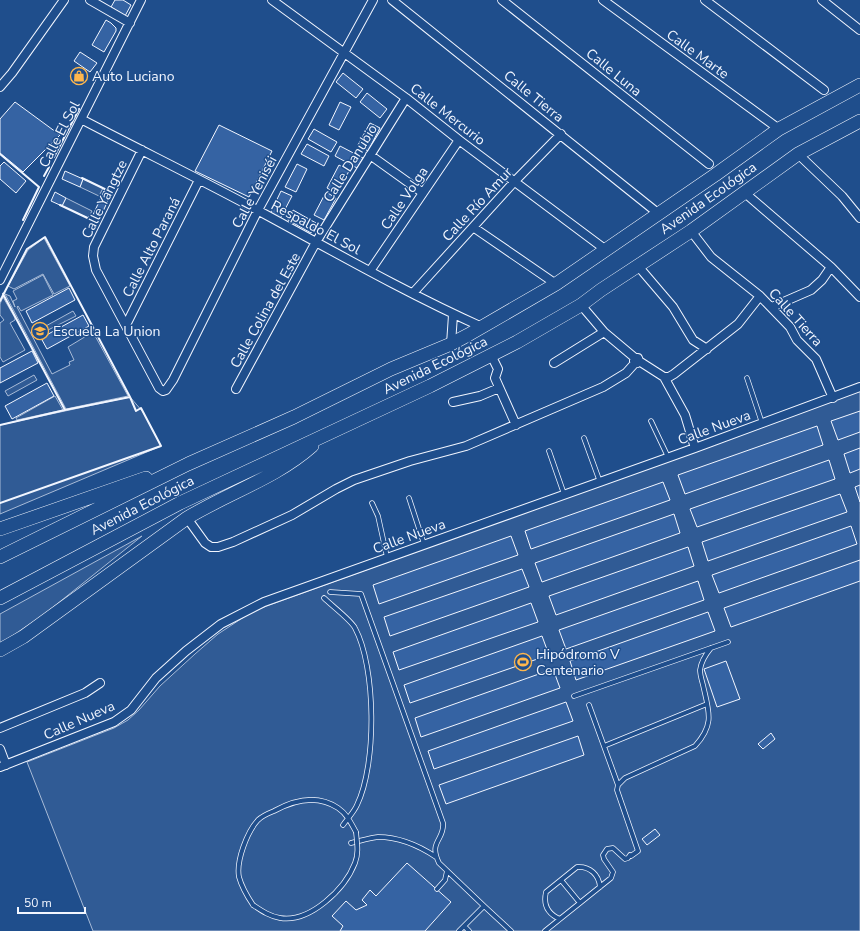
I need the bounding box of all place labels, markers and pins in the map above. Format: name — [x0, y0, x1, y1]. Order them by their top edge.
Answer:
shop icon: Auto Luciano — [69, 66, 89, 86]
place label: Auto Luciano — [92, 67, 175, 86]
school or university icon: Escuela La Union — [30, 321, 50, 341]
place label: Escuela La Union — [53, 322, 160, 341]
place label: Hipódromo V Centenario — [536, 645, 620, 680]
sports icon: Hipódromo V Centenario — [513, 652, 533, 672]

